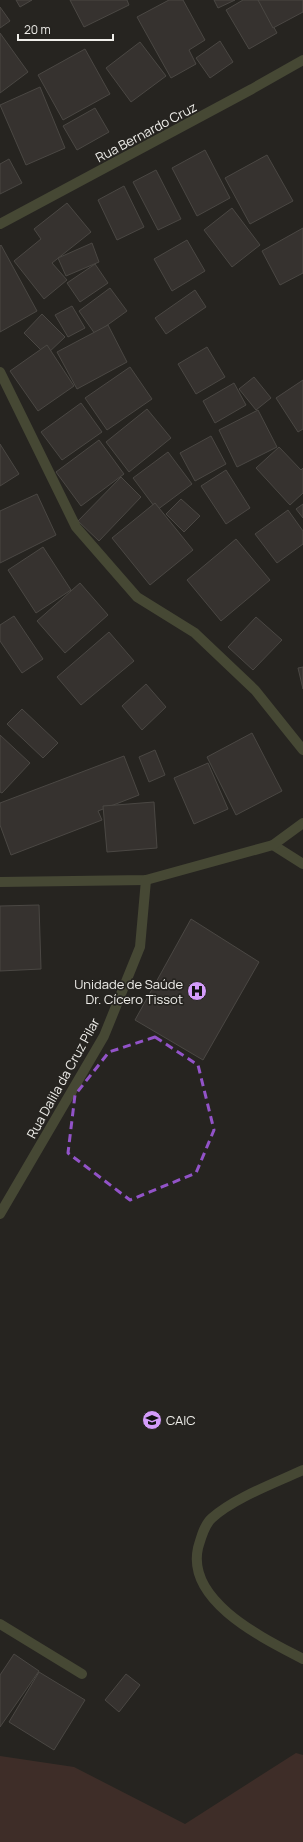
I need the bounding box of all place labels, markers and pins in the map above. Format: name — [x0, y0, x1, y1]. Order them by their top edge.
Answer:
place label: Unidade de Saúde Dr. Cícero Tissot — [74, 975, 183, 1008]
hospital icon: Unidade de Saúde Dr. Cícero Tissot — [186, 980, 208, 1002]
school or university icon: CAIC — [141, 1409, 163, 1431]
place label: CAIC — [166, 1411, 196, 1429]

